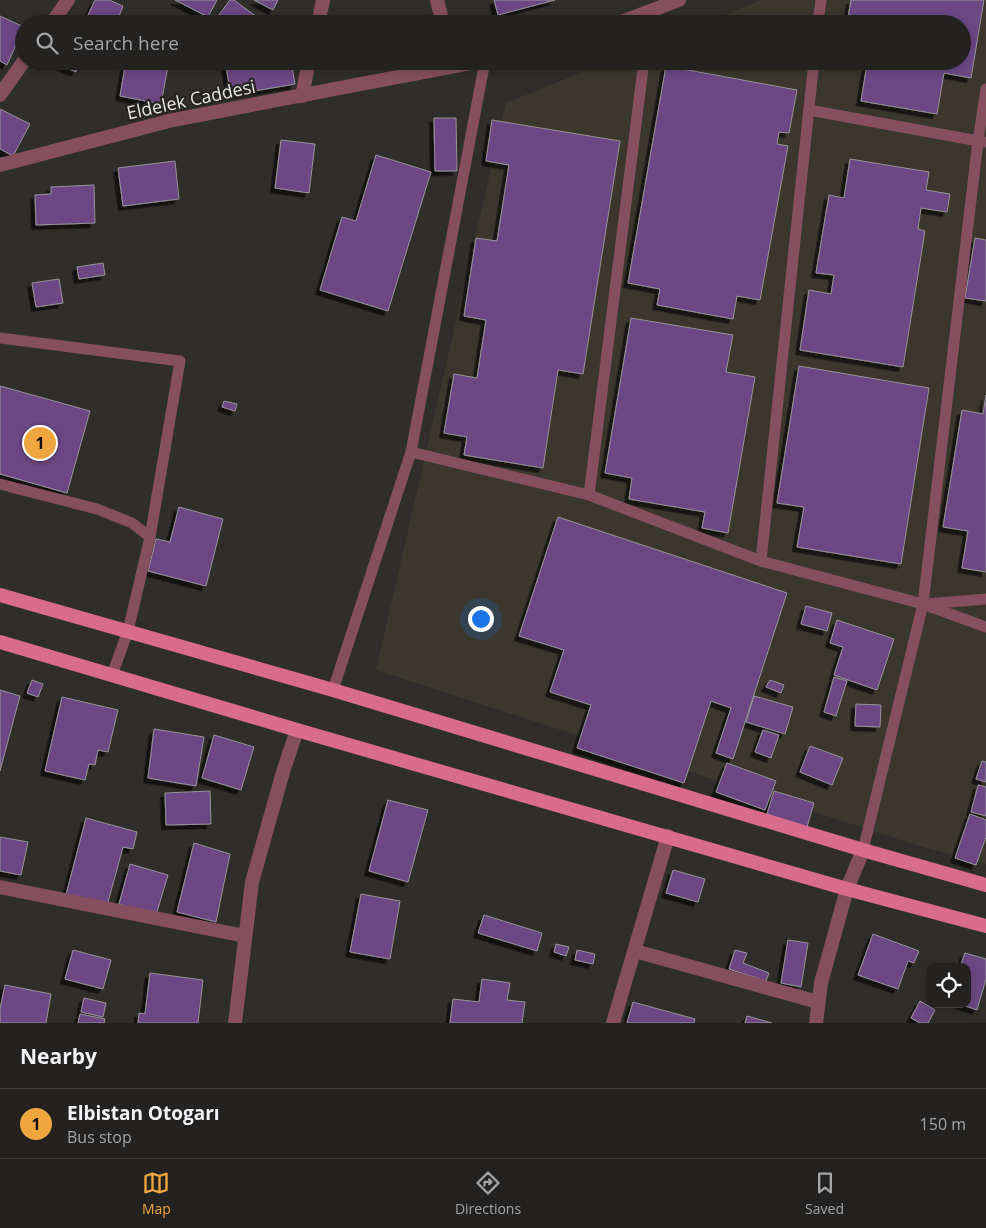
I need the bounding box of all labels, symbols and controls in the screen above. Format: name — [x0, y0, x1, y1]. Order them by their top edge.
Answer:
search box — [15, 15, 971, 70]
icon: search — [33, 29, 61, 57]
text: Search here — [73, 30, 179, 56]
street label: Eldelek Caddesi — [124, 74, 258, 124]
pin: 1 — [24, 424, 56, 462]
your location — [468, 606, 494, 632]
map controls — [926, 963, 971, 1008]
button: locate — [926, 963, 971, 1008]
text: Nearby — [20, 1042, 97, 1070]
text: Elbistan Otogarı — [67, 1100, 220, 1126]
text: 1 — [31, 1113, 41, 1135]
text: 150 m — [920, 1113, 966, 1135]
text: Bus stop — [67, 1126, 132, 1148]
tab: Map — [142, 1169, 171, 1218]
tab: Directions — [455, 1169, 521, 1218]
tab: Saved — [805, 1169, 844, 1218]

